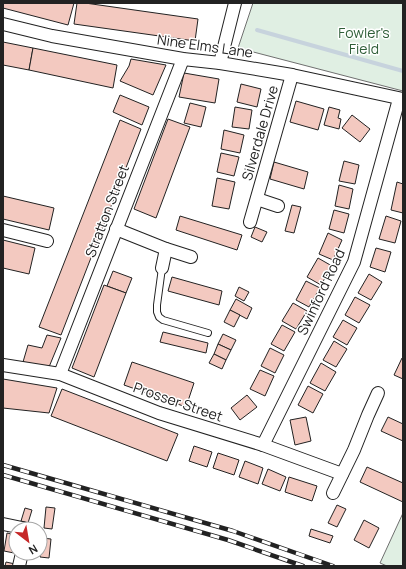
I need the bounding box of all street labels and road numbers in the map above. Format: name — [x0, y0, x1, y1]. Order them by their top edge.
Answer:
street label: Nine Elms Lane — [156, 29, 254, 62]
street label: Silverdale Drive — [237, 83, 282, 183]
street label: Stratton Street — [80, 161, 133, 260]
street label: Swinford Road — [292, 246, 349, 338]
street label: Prosser Street — [131, 377, 226, 426]

